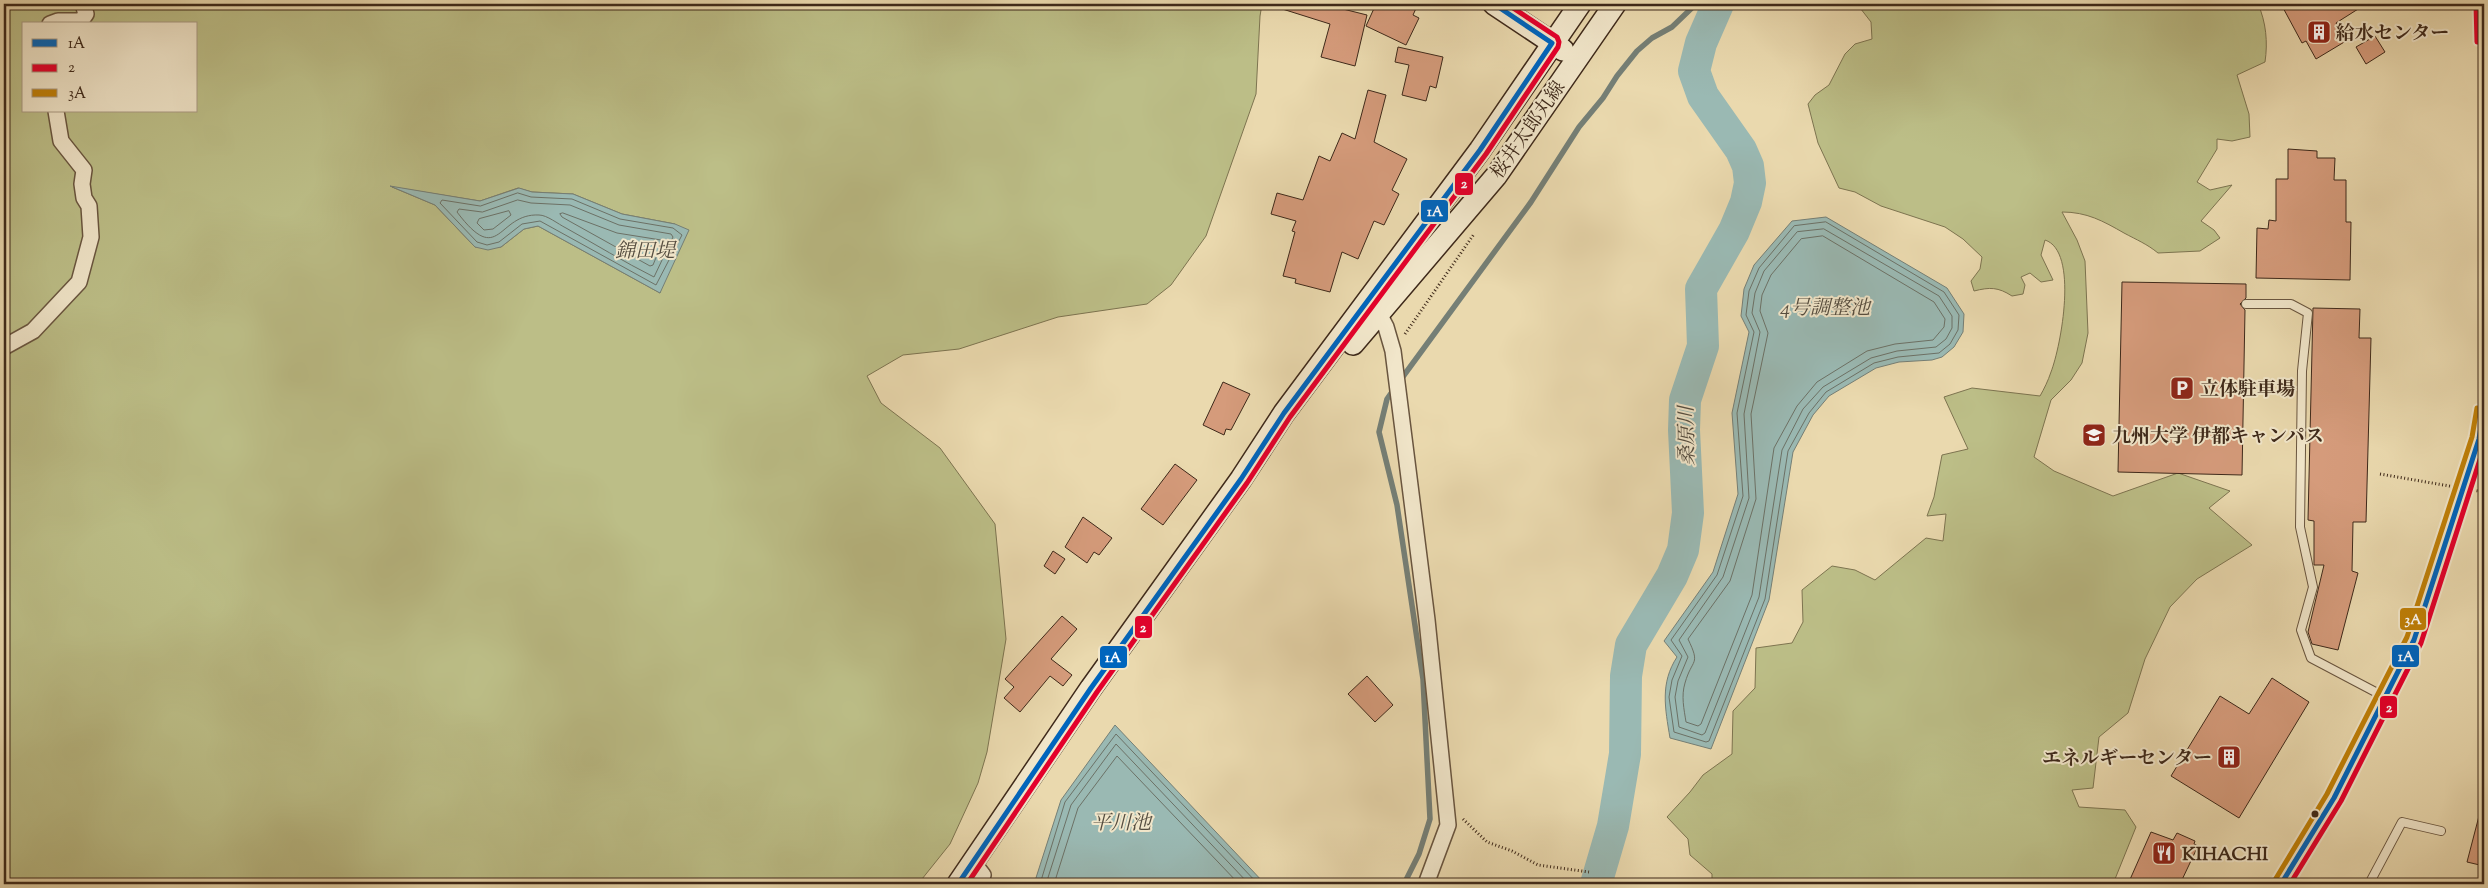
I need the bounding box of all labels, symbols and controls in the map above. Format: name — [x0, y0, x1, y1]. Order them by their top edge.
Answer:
building icon: 給水センター — [2306, 19, 2332, 45]
place label: 給水センター — [2336, 21, 2449, 48]
legend — [22, 22, 198, 112]
text: 1A — [68, 34, 85, 55]
text: 2 — [68, 58, 75, 79]
street label: 桜井太郎丸線 — [1485, 76, 1573, 185]
text: 3A — [68, 84, 86, 105]
line badge: 2 — [1454, 172, 1474, 196]
text: 2 — [1461, 175, 1468, 195]
line badge: 1A — [1420, 199, 1449, 223]
text: 1A — [1427, 203, 1444, 223]
water label: 錦田堤 — [615, 238, 677, 267]
water label: 4号調整池 — [1780, 295, 1872, 324]
parking icon: 立体駐車場 — [2169, 375, 2195, 401]
place label: 立体駐車場 — [2200, 377, 2295, 404]
water label: 桑原川 — [1673, 404, 1704, 466]
school or university icon: 九州大学 伊都キャンパス — [2081, 422, 2107, 448]
place label: 九州大学 伊都キャンパス — [2112, 424, 2324, 451]
line badge: 3A — [2399, 607, 2427, 631]
text: 3A — [2404, 611, 2422, 631]
line badge: 2 — [1134, 615, 1153, 639]
text: 2 — [1140, 619, 1147, 639]
line badge: 1A — [2391, 644, 2420, 668]
line badge: 1A — [1099, 645, 1128, 669]
text: 1A — [2398, 648, 2415, 668]
text: 1A — [1105, 649, 1122, 669]
line badge: 2 — [2379, 695, 2398, 719]
text: 2 — [2386, 699, 2393, 719]
building icon: エネルギーセンター — [2216, 744, 2242, 770]
place label: エネルギーセンター — [2042, 746, 2212, 773]
unlabelled marker — [2310, 809, 2320, 819]
water label: 平川池 — [1091, 810, 1153, 839]
restaurant icon: KIHACHI — [2151, 840, 2177, 866]
place label: KIHACHI — [2182, 842, 2269, 869]

